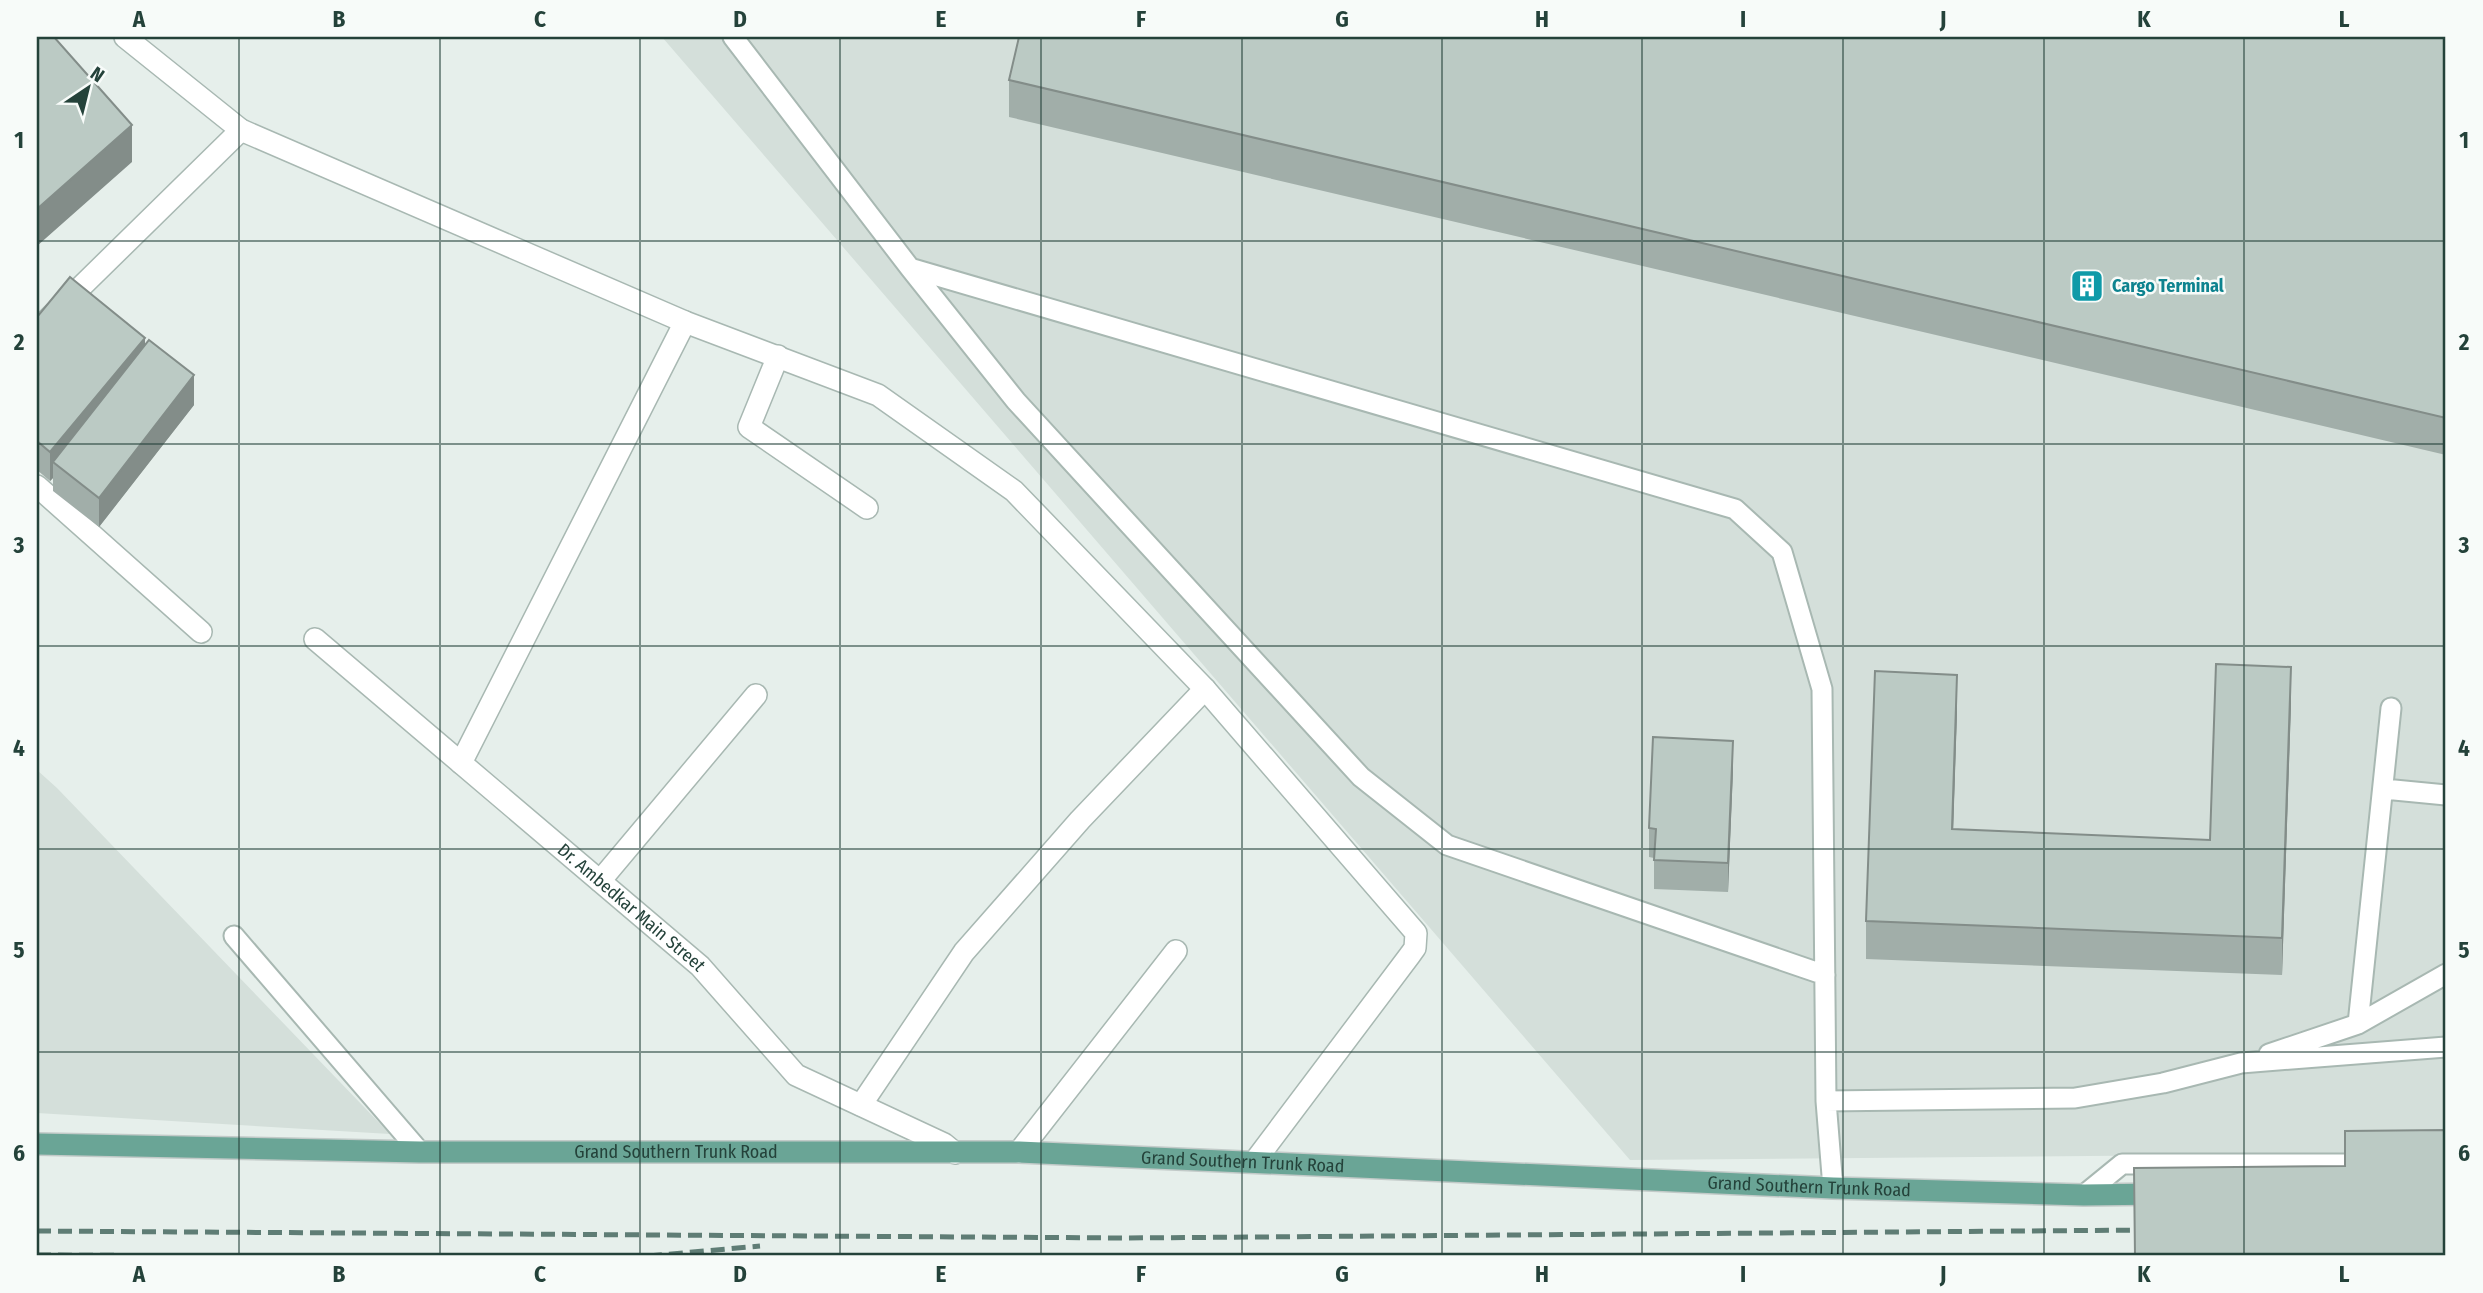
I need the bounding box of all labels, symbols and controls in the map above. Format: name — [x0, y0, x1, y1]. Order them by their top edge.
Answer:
text: A — [132, 5, 146, 33]
text: B — [333, 5, 346, 33]
text: C — [534, 5, 546, 33]
text: D — [733, 5, 747, 33]
text: E — [936, 5, 947, 33]
text: F — [1136, 5, 1146, 33]
text: G — [1335, 5, 1349, 33]
text: H — [1535, 5, 1549, 33]
text: I — [1740, 5, 1746, 33]
text: J — [1939, 5, 1946, 33]
text: K — [2137, 5, 2151, 33]
text: L — [2339, 5, 2350, 33]
north arrow — [52, 52, 122, 122]
text: N — [86, 62, 109, 87]
text: 1 — [14, 126, 24, 154]
text: 1 — [2459, 126, 2469, 154]
building icon: Cargo Terminal — [2068, 267, 2106, 305]
place label: Cargo Terminal — [2112, 275, 2224, 297]
text: 2 — [13, 328, 25, 356]
text: 2 — [2458, 328, 2470, 356]
text: 3 — [13, 531, 25, 559]
text: 3 — [2458, 531, 2470, 559]
text: 4 — [13, 734, 25, 762]
text: 4 — [2458, 734, 2470, 762]
street label: Dr. Ambedkar Main Street — [553, 839, 710, 976]
text: 5 — [13, 936, 25, 964]
text: 5 — [2458, 936, 2470, 964]
text: 6 — [13, 1139, 25, 1167]
text: 6 — [2458, 1139, 2470, 1167]
street label: Grand Southern Trunk Road — [574, 1141, 778, 1163]
street label: Grand Southern Trunk Road — [1141, 1146, 1345, 1177]
street label: Grand Southern Trunk Road — [1707, 1171, 1911, 1201]
text: A — [132, 1260, 146, 1288]
text: B — [333, 1260, 346, 1288]
text: C — [534, 1260, 546, 1288]
text: D — [733, 1260, 747, 1288]
text: E — [936, 1260, 947, 1288]
text: F — [1136, 1260, 1146, 1288]
text: G — [1335, 1260, 1349, 1288]
text: H — [1535, 1260, 1549, 1288]
text: I — [1740, 1260, 1746, 1288]
text: J — [1939, 1260, 1946, 1288]
text: K — [2137, 1260, 2151, 1288]
text: L — [2339, 1260, 2350, 1288]

